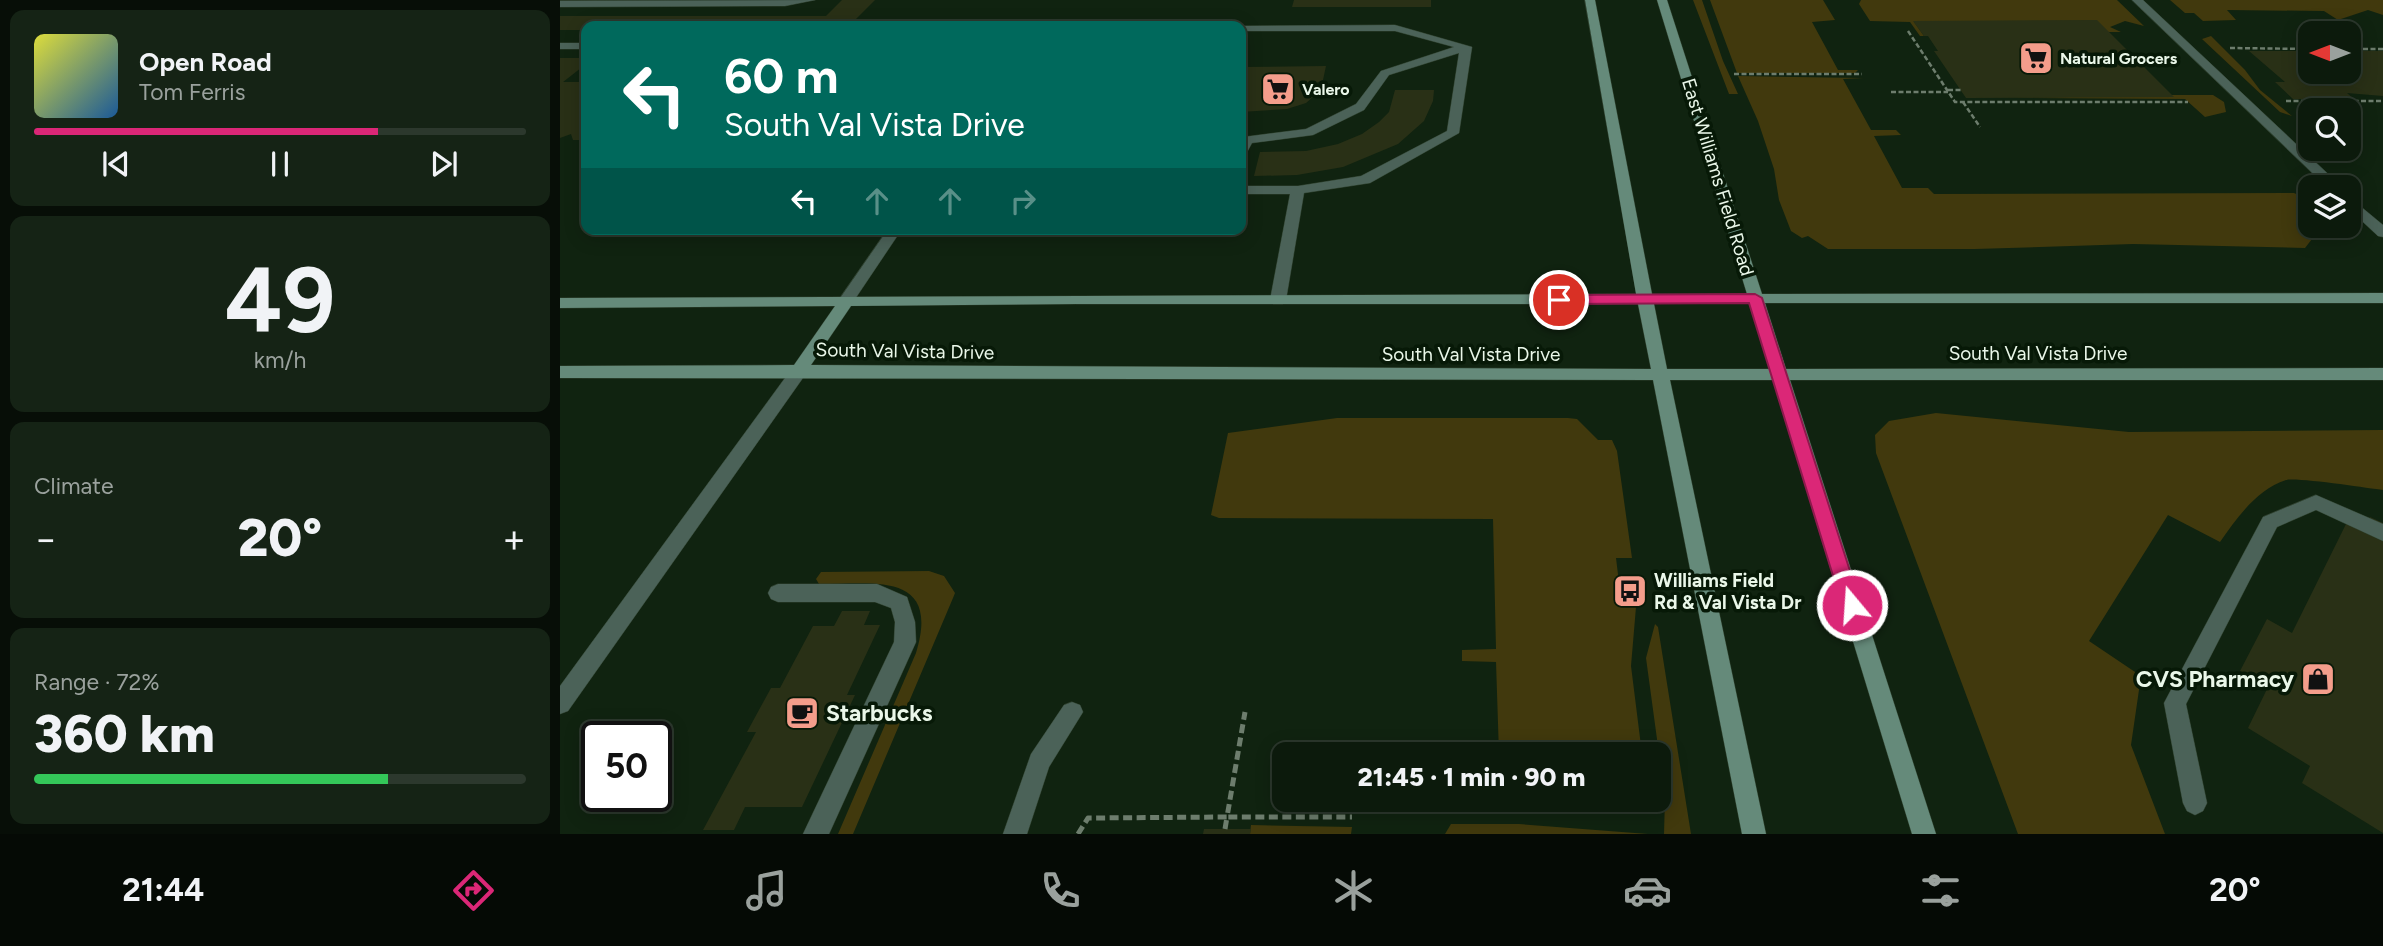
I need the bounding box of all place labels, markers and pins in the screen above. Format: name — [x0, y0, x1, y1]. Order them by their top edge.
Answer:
supermarket icon: Natural Grocers — [2017, 39, 2055, 77]
place label: Natural Grocers — [2060, 49, 2178, 68]
supermarket icon: Valero — [1259, 70, 1297, 108]
place label: Valero — [1302, 80, 1350, 99]
pin — [1529, 270, 1589, 330]
place label: Williams Field Rd & Val Vista Dr — [1654, 569, 1801, 614]
bus stop icon: Williams Field Rd & Val Vista Dr — [1611, 572, 1649, 610]
shop icon: CVS Pharmacy — [2299, 660, 2337, 698]
place label: CVS Pharmacy — [2136, 665, 2295, 693]
cafe icon: Starbucks — [783, 694, 821, 732]
place label: Starbucks — [826, 699, 933, 727]

